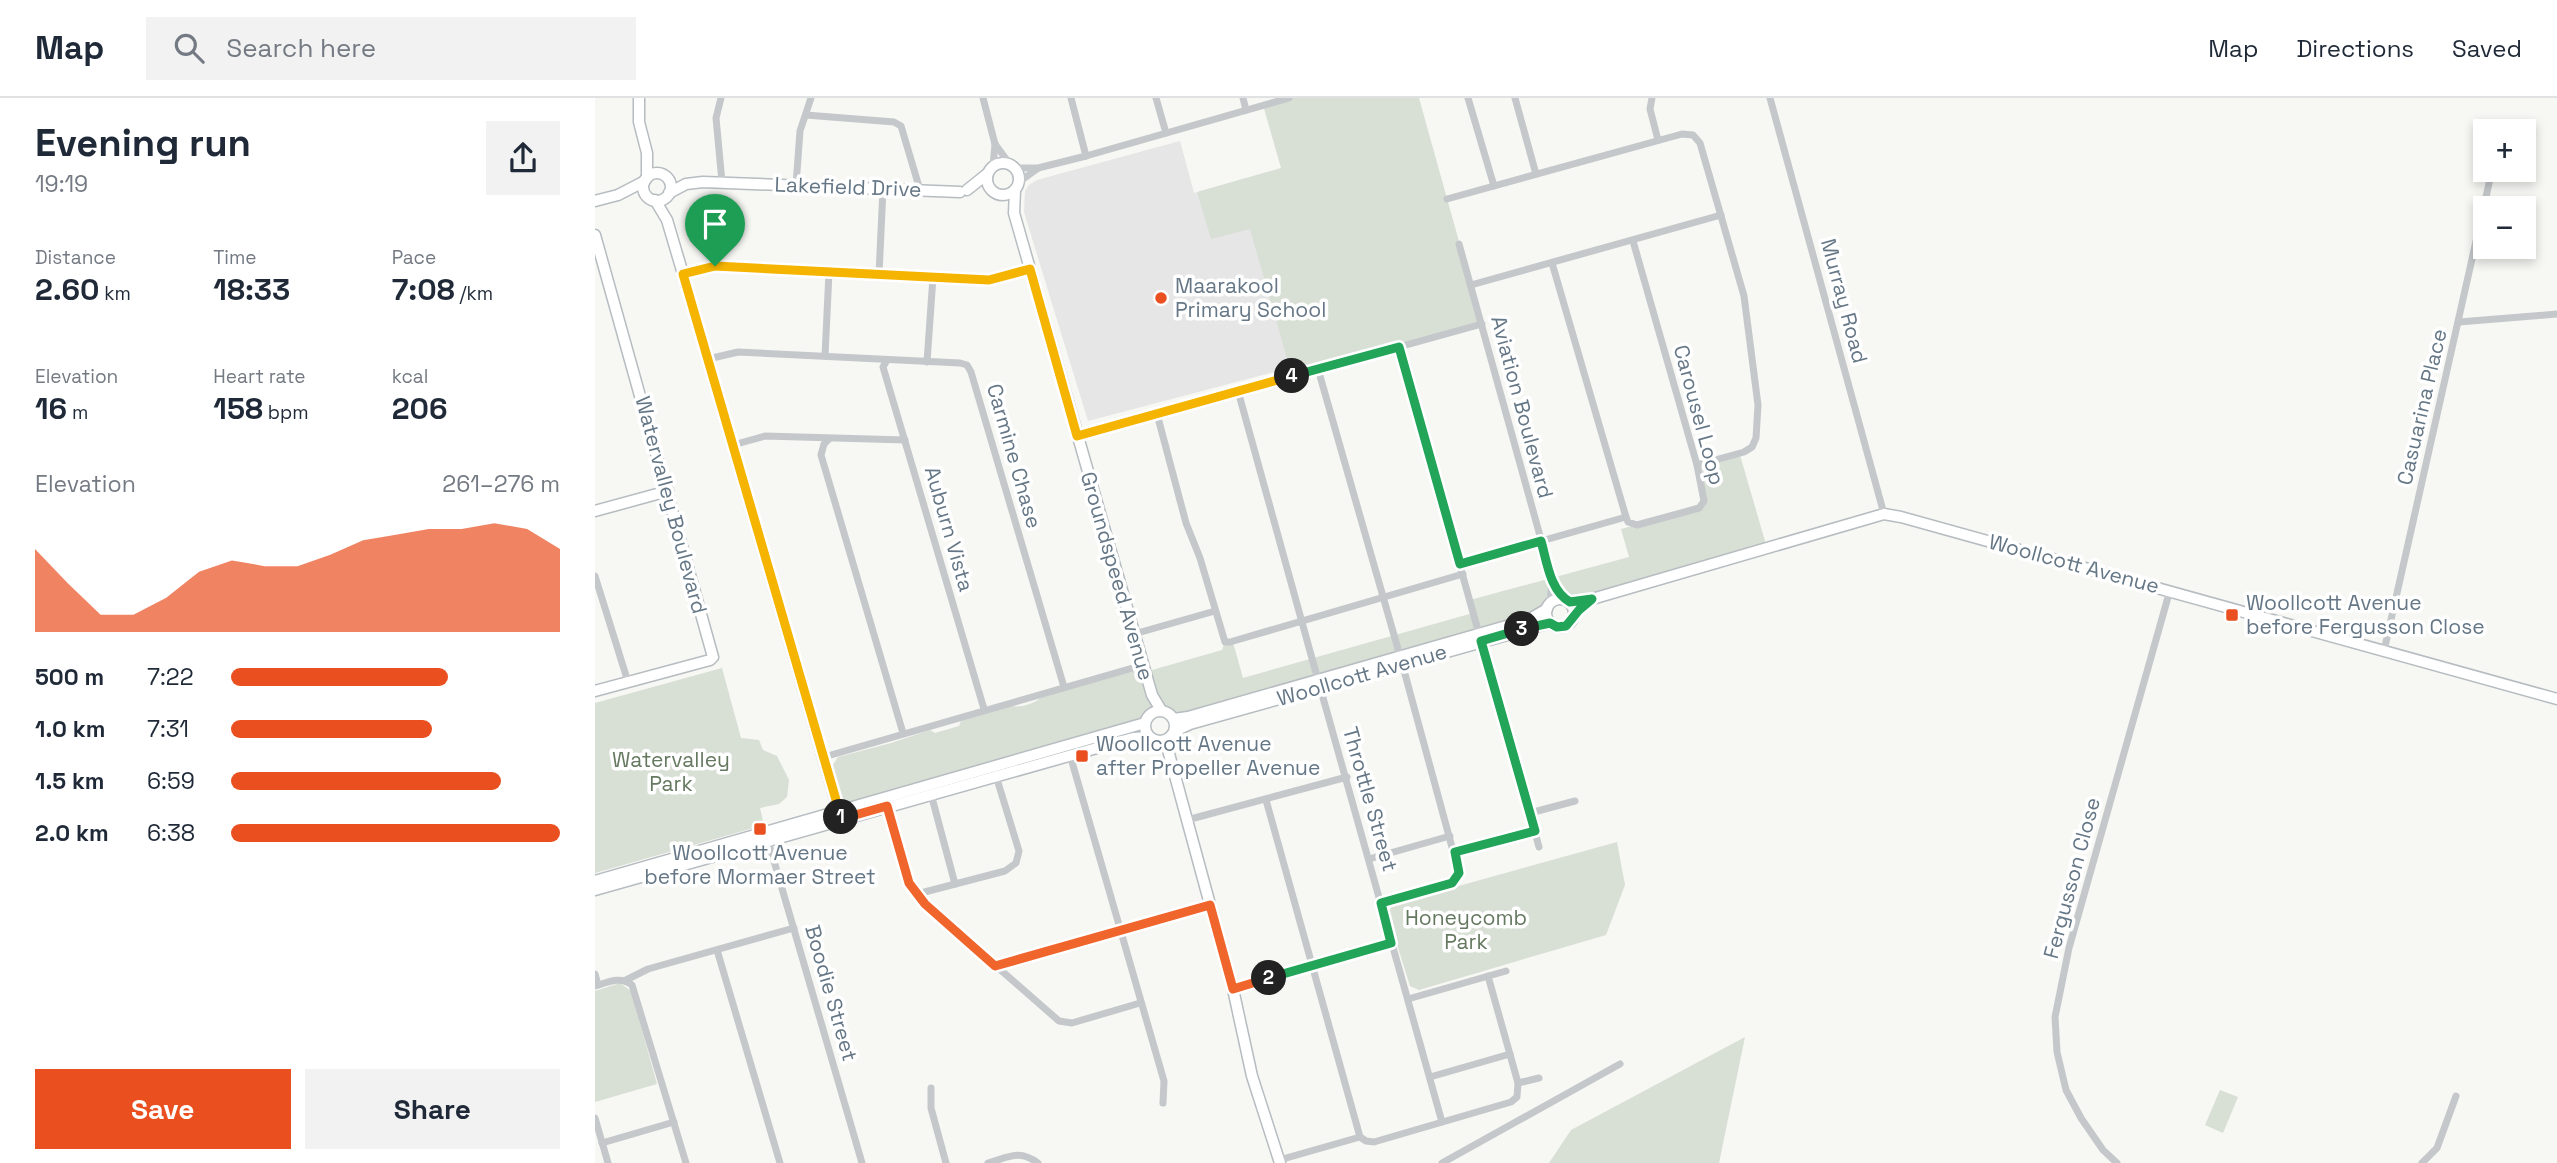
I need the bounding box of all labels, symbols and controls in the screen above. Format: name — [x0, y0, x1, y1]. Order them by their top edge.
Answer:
search box — [146, 17, 636, 80]
text: Map — [35, 27, 104, 69]
icon: search — [170, 29, 208, 67]
text: Search here — [226, 31, 376, 65]
text: Map — [2208, 33, 2258, 64]
text: Directions — [2296, 33, 2414, 64]
text: Saved — [2452, 33, 2522, 64]
text: Evening run — [35, 119, 251, 167]
map controls — [2473, 119, 2536, 259]
button: + — [2473, 119, 2536, 182]
button: share — [486, 121, 560, 195]
text: 19:19 — [35, 169, 88, 199]
street label: Lakefield Drive — [774, 170, 922, 203]
pin — [685, 194, 745, 266]
button: − — [2473, 196, 2536, 259]
icon: arrive — [696, 205, 734, 243]
street label: Murray Road — [1815, 236, 1874, 366]
text: Distance — [35, 245, 116, 270]
text: Time — [213, 245, 257, 270]
text: Pace — [392, 245, 436, 270]
text: 2.60 — [35, 270, 99, 309]
text: 18:33 — [213, 270, 290, 309]
text: 7:08 — [392, 270, 455, 309]
place label: Maarakool Primary School — [1175, 272, 1326, 323]
text: km — [99, 281, 131, 306]
text: /km — [455, 281, 493, 306]
marker: Maarakool Primary School — [1153, 290, 1169, 306]
street label: Aviation Boulevard — [1485, 313, 1560, 501]
street label: Casuarina Place — [2390, 326, 2453, 488]
street label: Carousel Loop — [1668, 342, 1731, 488]
pin: 4 — [1275, 358, 1309, 394]
text: 4 — [1285, 363, 1298, 388]
text: Elevation — [35, 364, 118, 389]
text: Heart rate — [213, 364, 306, 389]
text: kcal — [392, 364, 428, 389]
street label: Carmine Chase — [981, 380, 1048, 531]
text: 16 — [35, 389, 67, 428]
text: 158 — [213, 389, 263, 428]
text: 206 — [392, 389, 447, 428]
street label: Watervalley Boulevard — [629, 393, 714, 617]
text: m — [67, 400, 88, 425]
text: bpm — [263, 400, 309, 425]
street label: Auburn Vista — [919, 463, 980, 595]
street label: Groundspeed Avenue — [1075, 468, 1160, 683]
text: Elevation — [35, 469, 136, 499]
text: 261–276 m — [442, 469, 560, 499]
street label: Woollcott Avenue — [1986, 528, 2162, 599]
place label: Woollcott Avenue before Fergusson Close — [2246, 589, 2485, 640]
marker: Woollcott Avenue before Fergusson Close — [2224, 607, 2240, 623]
pin: 3 — [1504, 612, 1539, 646]
text: 3 — [1516, 616, 1527, 641]
street label: Woollcott Avenue — [1274, 637, 1450, 712]
text: 500 m — [35, 662, 104, 692]
text: 7:22 — [147, 662, 194, 692]
text: 1.0 km — [35, 714, 105, 744]
text: 7:31 — [147, 714, 189, 744]
street label: Throttle Street — [1337, 723, 1404, 874]
place label: Woollcott Avenue after Propeller Avenue — [1096, 730, 1320, 781]
park label: Watervalley Park — [612, 746, 730, 797]
marker: Woollcott Avenue after Propeller Avenue — [1074, 748, 1090, 764]
text: 1.5 km — [35, 766, 105, 796]
text: 6:59 — [147, 766, 195, 796]
street label: Fergusson Close — [2037, 794, 2106, 962]
pin: 1 — [824, 800, 859, 834]
text: 1 — [836, 804, 845, 829]
text: 2.0 km — [35, 818, 109, 848]
text: 6:38 — [147, 818, 195, 848]
marker: Woollcott Avenue before Mormaer Street — [752, 821, 768, 837]
place label: Woollcott Avenue before Mormaer Street — [644, 839, 876, 890]
park label: Honeycomb Park — [1405, 904, 1527, 955]
street label: Boodie Street — [799, 922, 864, 1064]
pin: 2 — [1251, 960, 1287, 996]
text: 2 — [1263, 965, 1274, 990]
button: Save — [35, 1069, 291, 1149]
button: Share — [305, 1069, 560, 1149]

